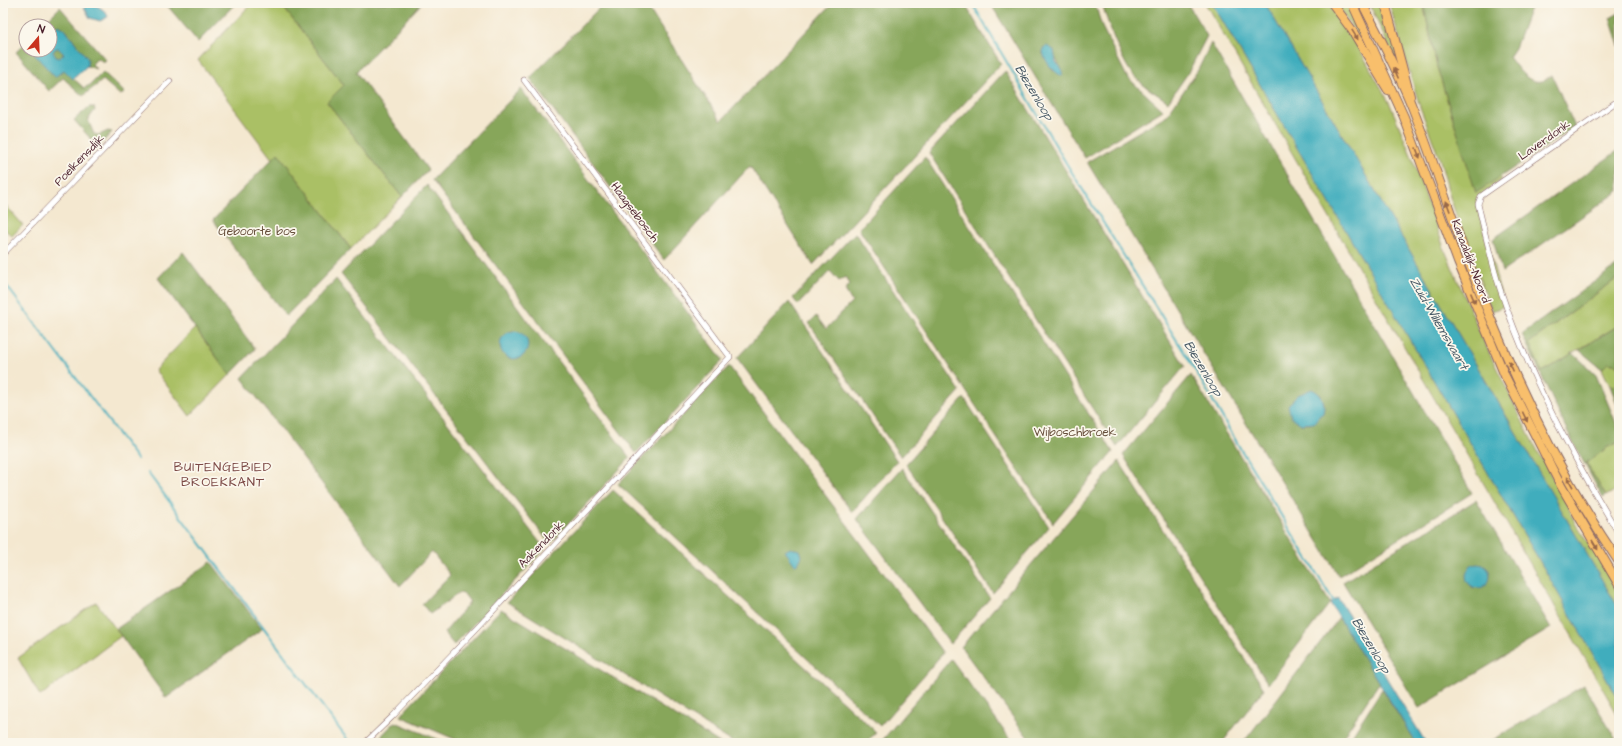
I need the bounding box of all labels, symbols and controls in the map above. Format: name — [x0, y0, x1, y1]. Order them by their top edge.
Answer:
north arrow — [18, 18, 58, 58]
text: N — [35, 21, 47, 37]
one-way arrow — [1351, 29, 1359, 40]
water label: Biezenloop — [1010, 61, 1059, 125]
one-way arrow — [1393, 67, 1400, 79]
street label: Laverdonk — [1515, 116, 1574, 165]
street label: Poelkensdijk — [50, 130, 109, 190]
one-way arrow — [1416, 148, 1422, 160]
street label: Haagsebosch — [606, 179, 663, 247]
one-way arrow — [1445, 200, 1451, 212]
street label: Kanaaldijk-Noord — [1447, 217, 1494, 306]
park label: Geboorte bos — [218, 223, 296, 240]
water label: Zuid-Willemsvaart — [1405, 274, 1474, 374]
one-way arrow — [1470, 292, 1476, 304]
water label: Biezenloop — [1179, 337, 1228, 401]
one-way arrow — [1508, 360, 1514, 372]
one-way arrow — [1522, 411, 1528, 422]
park label: Wijboschbroek — [1034, 424, 1117, 441]
district label: BUITENGEBIED BROEKKANT — [174, 458, 272, 491]
one-way arrow — [1567, 476, 1574, 488]
street label: Aakendonk — [514, 516, 569, 572]
one-way arrow — [1592, 539, 1599, 551]
water label: Biezenloop — [1347, 614, 1396, 678]

